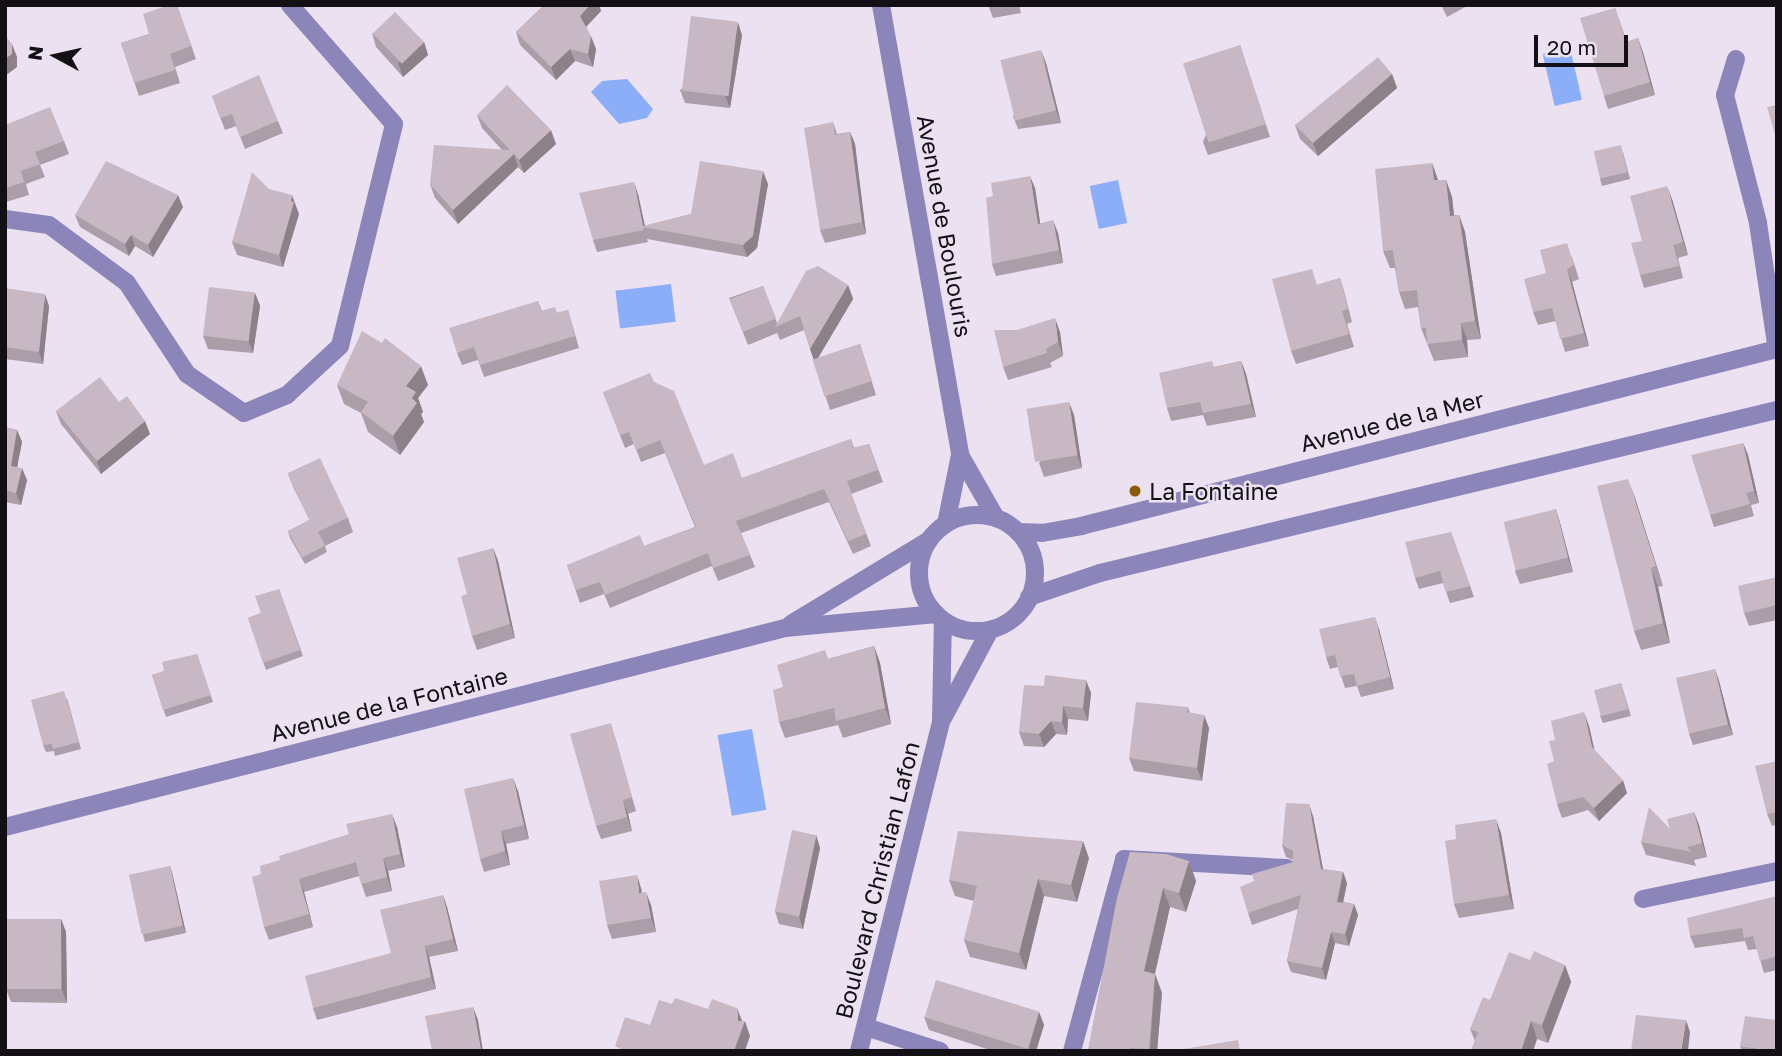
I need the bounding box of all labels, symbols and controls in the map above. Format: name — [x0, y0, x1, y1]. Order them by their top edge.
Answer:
north arrow — [21, 21, 91, 91]
scale bar — [1537, 21, 1632, 65]
text: 20 m — [1547, 34, 1596, 60]
text: N — [22, 44, 47, 62]
street label: Avenue de Boulouris — [912, 113, 978, 339]
street label: Avenue de la Mer — [1297, 385, 1487, 457]
place label: La Fontaine — [1149, 477, 1278, 505]
marker: La Fontaine — [1127, 483, 1143, 499]
street label: Avenue de la Fontaine — [268, 661, 510, 747]
street label: Boulevard Christian Lafon — [829, 739, 925, 1021]

